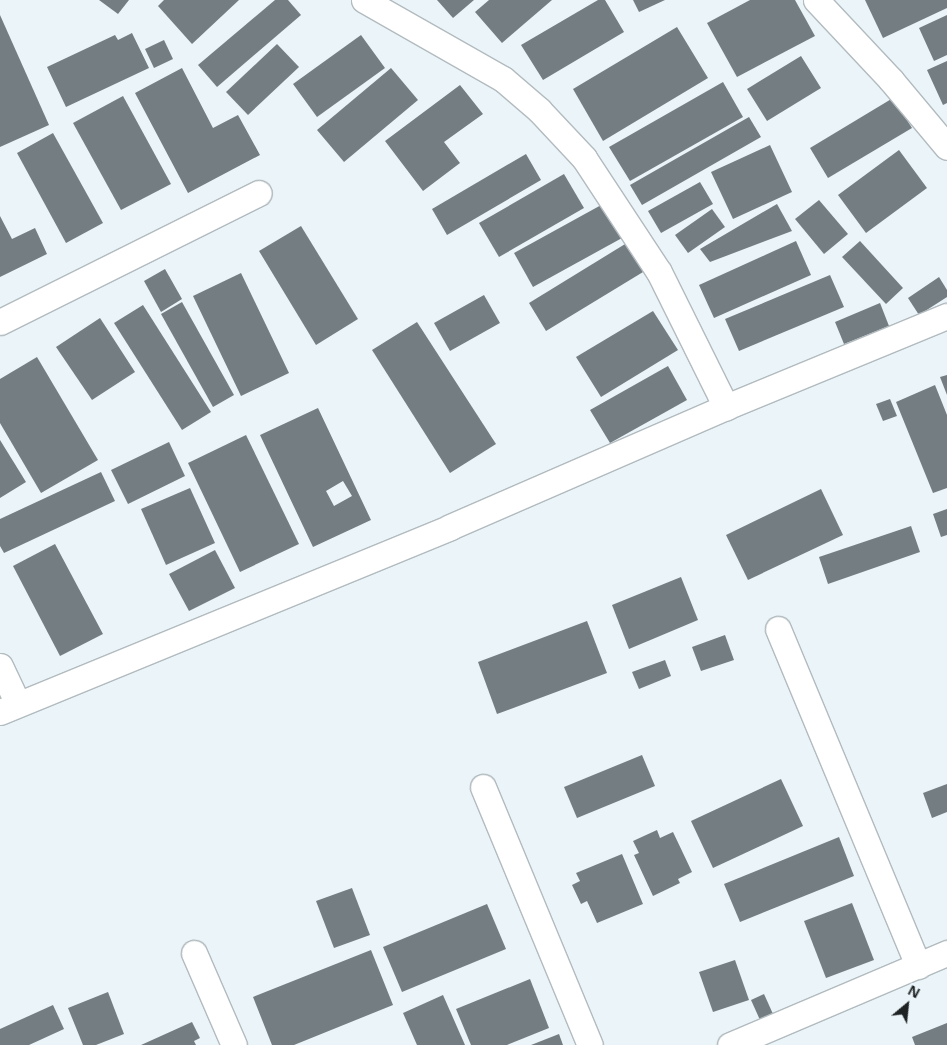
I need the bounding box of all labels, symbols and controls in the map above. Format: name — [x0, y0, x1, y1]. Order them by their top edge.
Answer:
north arrow — [882, 980, 932, 1030]
text: N — [905, 980, 924, 1002]

